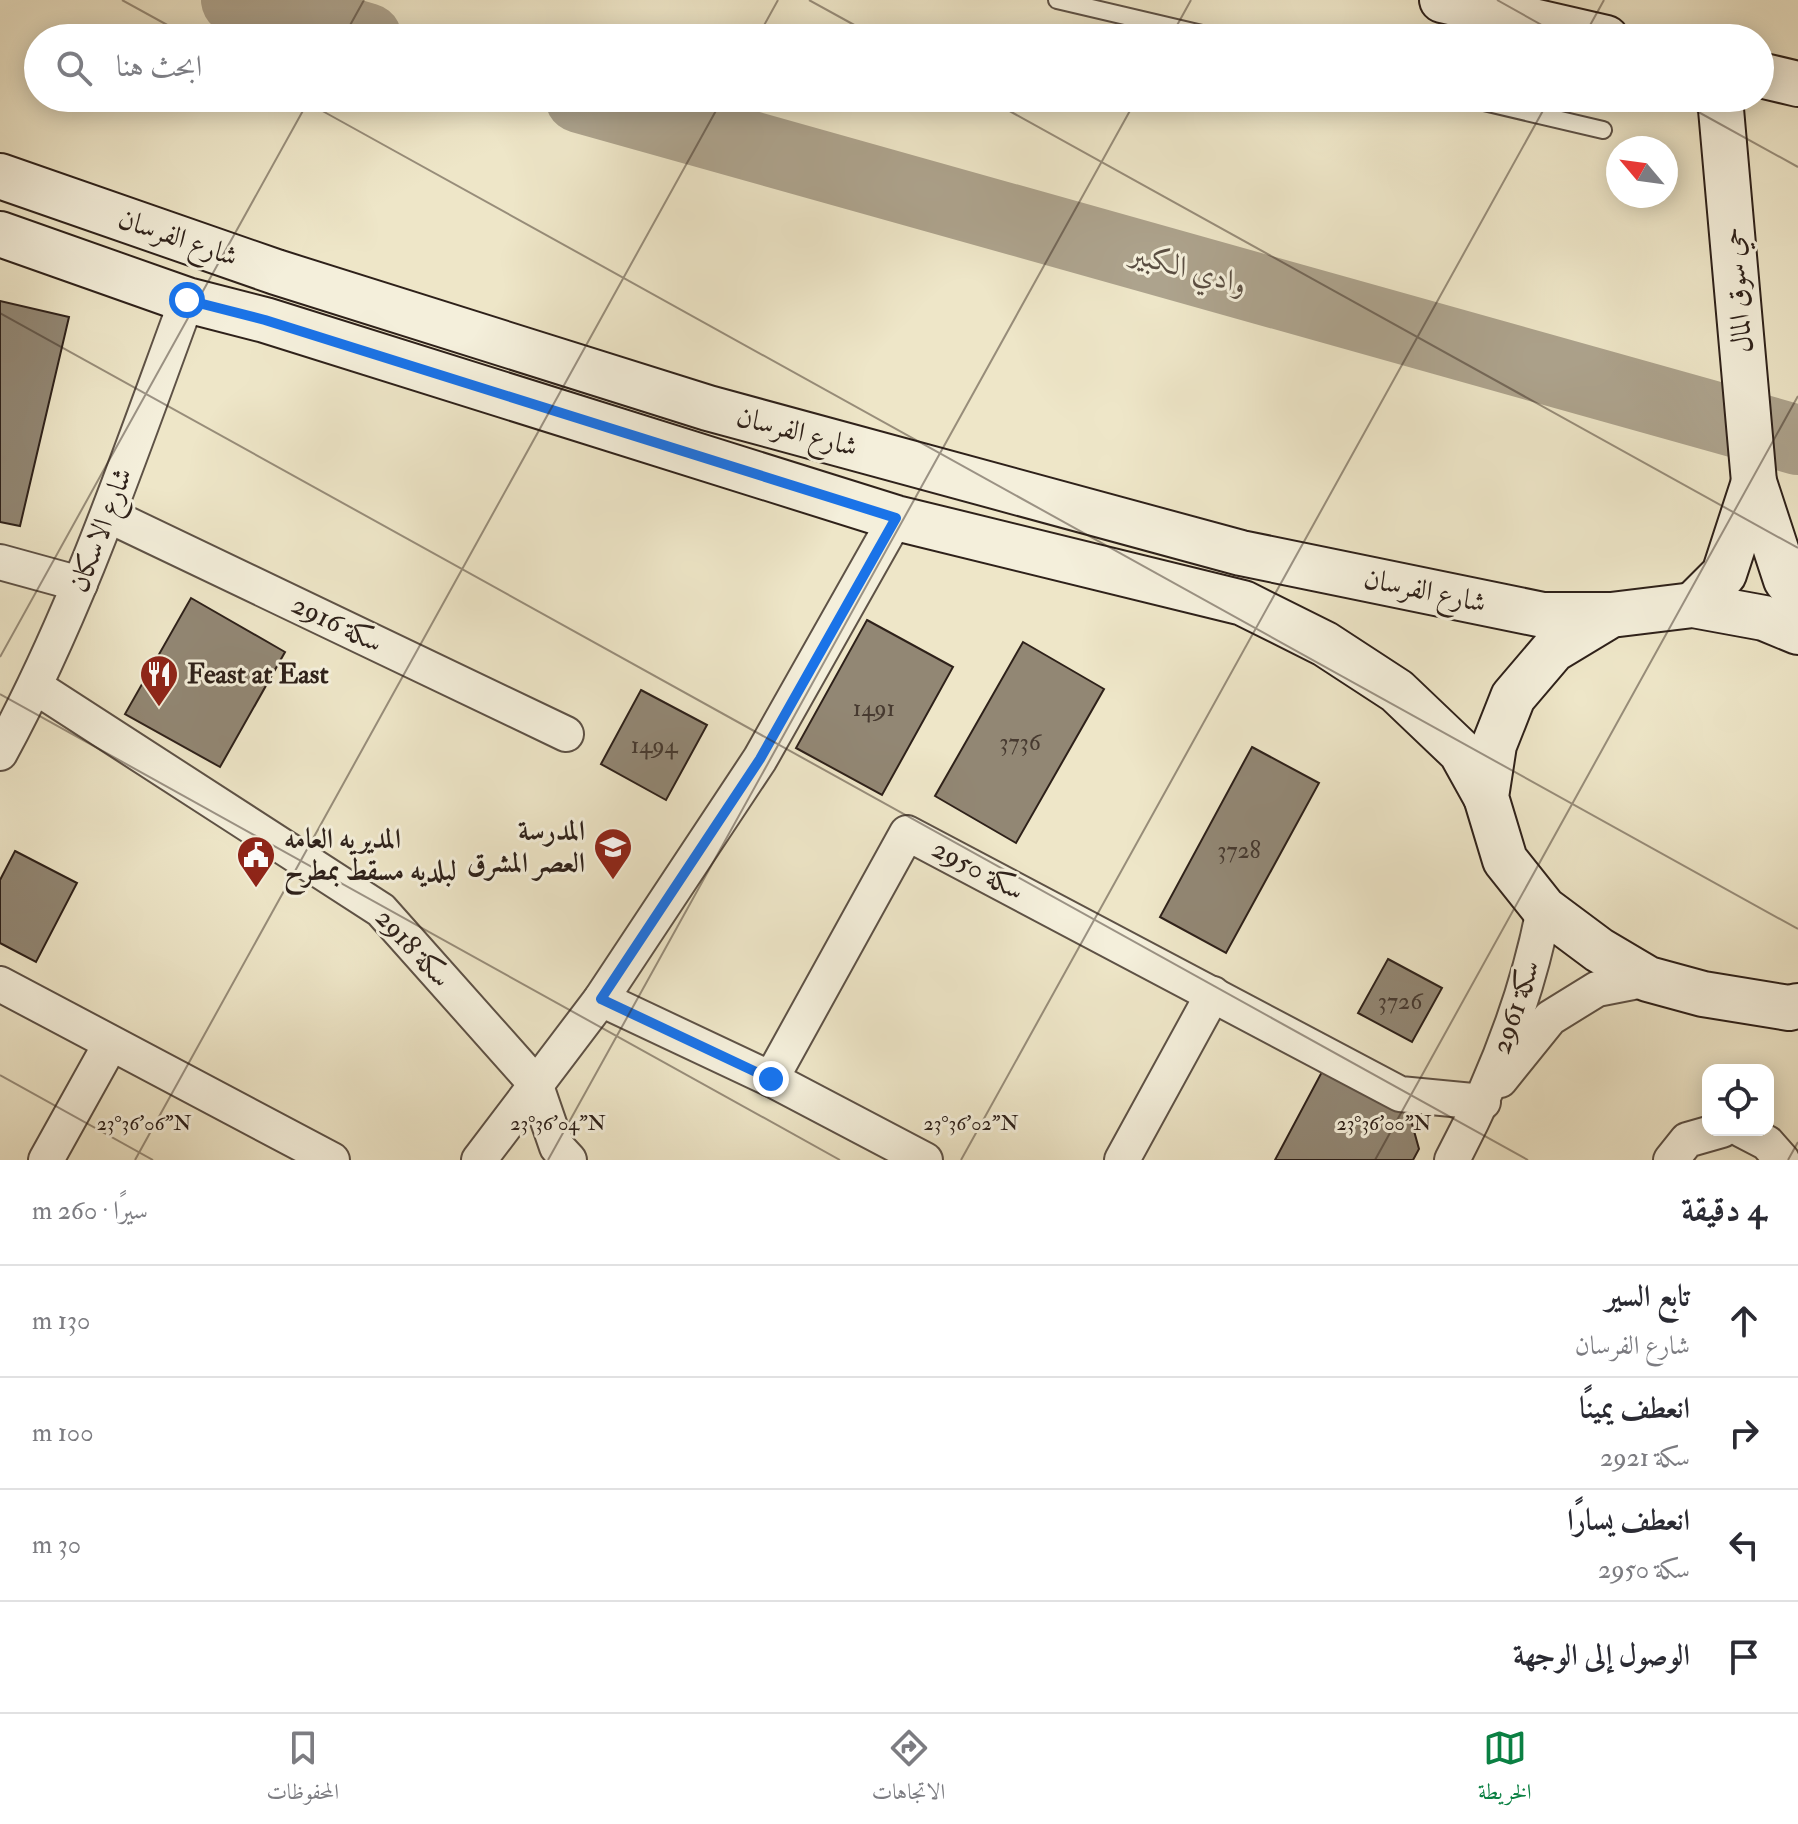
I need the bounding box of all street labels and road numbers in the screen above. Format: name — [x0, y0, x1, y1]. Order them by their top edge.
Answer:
street label: شارع الفرسان — [112, 201, 242, 279]
street label: حي سوق المال — [1715, 225, 1765, 355]
street label: شارع الفرسان — [731, 399, 861, 470]
street label: شارع الاسكان — [61, 463, 145, 599]
street label: شارع الفرسان — [1360, 561, 1489, 626]
street label: سكة 2916 — [286, 587, 388, 661]
street label: سكة 2950 — [926, 831, 1030, 909]
street label: سكة 2918 — [368, 901, 458, 995]
street label: سكة 2961 — [1484, 956, 1548, 1058]

